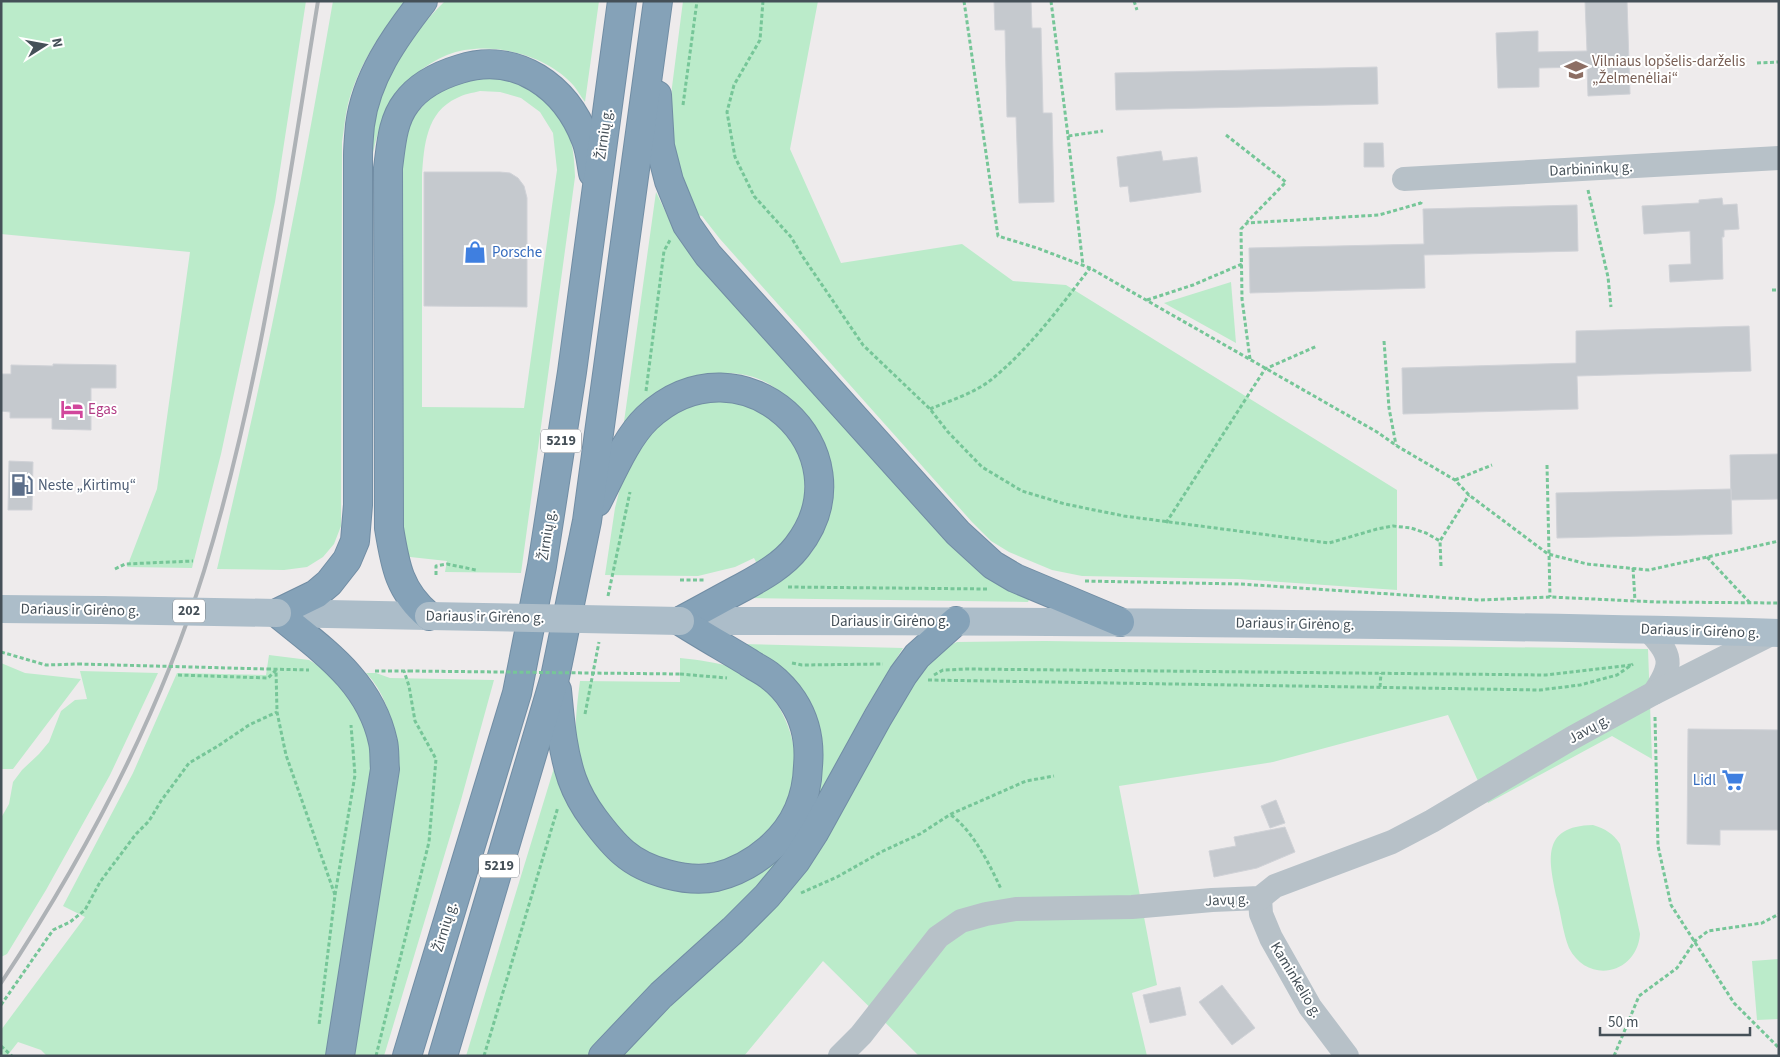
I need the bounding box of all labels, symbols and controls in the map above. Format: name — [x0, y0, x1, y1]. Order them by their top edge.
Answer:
north arrow — [20, 20, 70, 70]
text: N — [46, 36, 67, 49]
place label: Vilniaus lopšelis-darželis „Želmenėliai“ — [1592, 51, 1745, 89]
school or university icon: Vilniaus lopšelis-darželis „Želmenėliai“ — [1563, 57, 1589, 83]
street label: Žirnių g. — [590, 107, 618, 161]
street label: Darbininkų g. — [1549, 156, 1633, 182]
shop icon: Porsche — [462, 239, 488, 265]
place label: Porsche — [492, 242, 542, 263]
hotel icon: Egas — [59, 396, 85, 422]
place label: Egas — [88, 399, 117, 420]
road number: 5219 — [541, 430, 581, 452]
fuel station icon: Neste „Kirtimų“ — [9, 472, 35, 498]
place label: Neste „Kirtimų“ — [38, 475, 136, 496]
street label: Žirnių g. — [533, 508, 561, 562]
street label: Dariaus ir Girėno g. — [20, 598, 140, 622]
road number: 202 — [173, 600, 205, 622]
street label: Dariaus ir Girėno g. — [425, 605, 545, 629]
street label: Dariaus ir Girėno g. — [831, 611, 949, 632]
street label: Dariaus ir Girėno g. — [1235, 612, 1355, 636]
street label: Dariaus ir Girėno g. — [1640, 618, 1760, 644]
street label: Javų g. — [1565, 709, 1613, 749]
supermarket icon: Lidl — [1720, 767, 1746, 793]
place label: Lidl — [1693, 770, 1716, 791]
road number: 5219 — [479, 854, 519, 878]
street label: Javų g. — [1204, 888, 1250, 912]
street label: Žirnių g. — [427, 899, 463, 955]
street label: Kaminkelio g. — [1265, 938, 1327, 1022]
scale bar — [1600, 1004, 1750, 1036]
text: 50 m — [1608, 1012, 1638, 1033]

